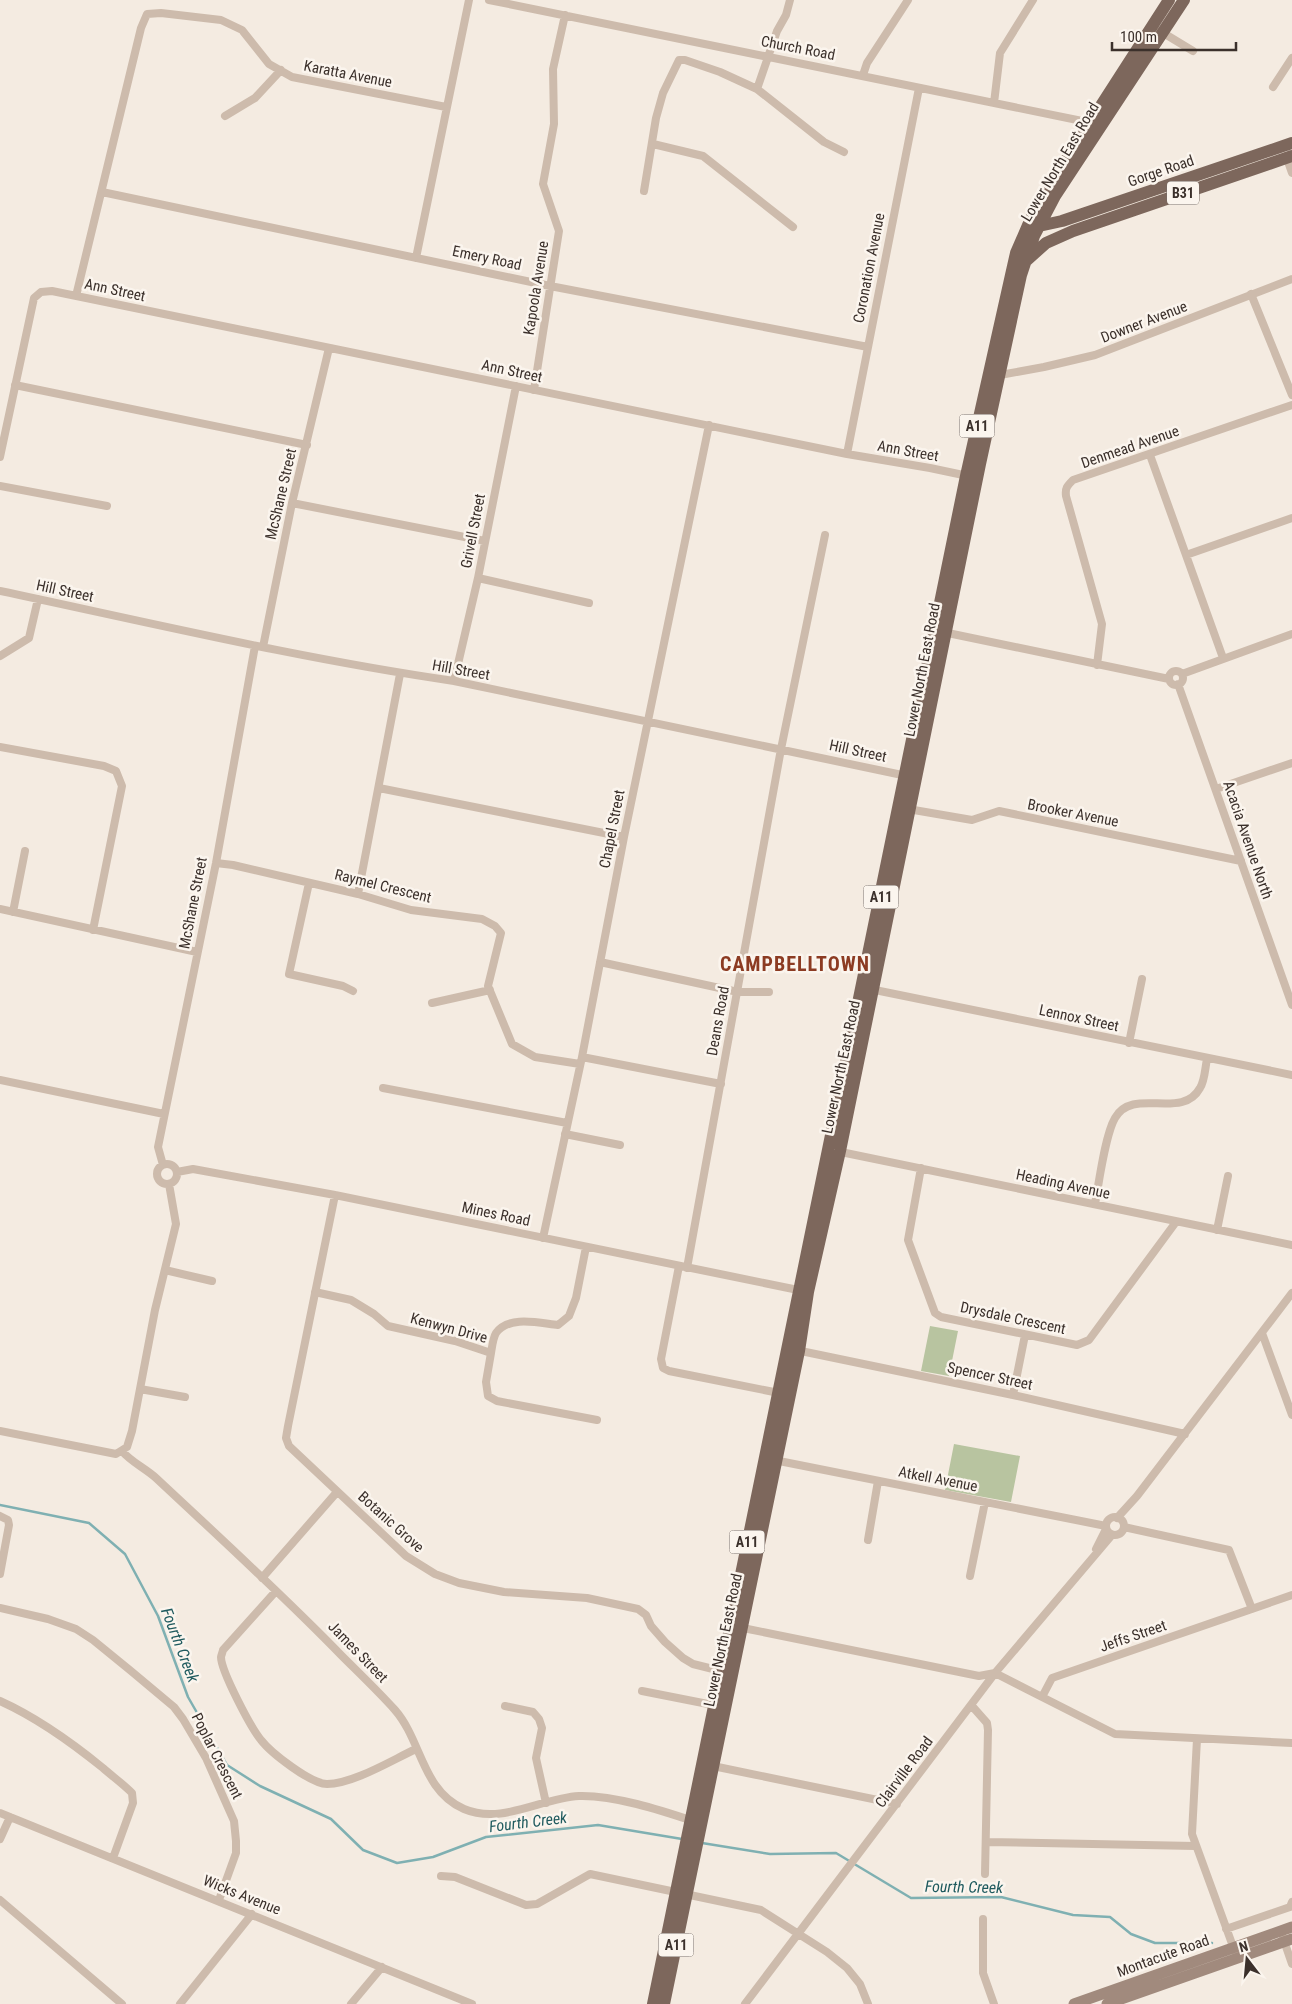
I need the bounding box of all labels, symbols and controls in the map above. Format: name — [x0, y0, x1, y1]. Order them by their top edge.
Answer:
scale bar — [1112, 20, 1236, 52]
text: 100 m — [1120, 28, 1157, 46]
street label: Church Road — [759, 32, 837, 64]
street label: Karatta Avenue — [302, 57, 394, 91]
street label: Lower North East Road — [1017, 99, 1103, 225]
street label: Gorge Road — [1126, 151, 1196, 191]
road number: B31 — [1167, 182, 1199, 204]
street label: Coronation Avenue — [850, 211, 888, 325]
street label: Kapoola Avenue — [520, 240, 552, 336]
street label: Emery Road — [451, 242, 523, 274]
street label: Ann Street — [83, 275, 147, 305]
street label: Downer Avenue — [1098, 297, 1190, 347]
street label: Ann Street — [480, 356, 544, 386]
road number: A11 — [960, 414, 994, 438]
street label: Denmead Avenue — [1079, 422, 1181, 472]
street label: Ann Street — [876, 437, 940, 465]
street label: McShane Street — [262, 446, 300, 542]
street label: Grivell Street — [457, 492, 489, 570]
street label: Hill Street — [35, 576, 95, 606]
street label: Lower North East Road — [900, 602, 944, 738]
street label: Hill Street — [431, 656, 491, 684]
street label: Hill Street — [828, 736, 888, 766]
street label: Acacia Avenue North — [1219, 779, 1277, 901]
street label: Chapel Street — [596, 788, 628, 870]
street label: Brooker Avenue — [1026, 795, 1120, 831]
street label: McShane Street — [175, 855, 211, 951]
street label: Raymel Crescent — [333, 865, 433, 907]
road number: A11 — [864, 886, 898, 909]
district label: CAMPBELLTOWN — [720, 952, 870, 976]
street label: Deans Road — [703, 985, 733, 1057]
street label: Lower North East Road — [818, 999, 864, 1135]
street label: Lennox Street — [1037, 1001, 1121, 1035]
street label: Heading Avenue — [1014, 1165, 1112, 1203]
street label: Mines Road — [460, 1198, 532, 1230]
street label: Drysdale Crescent — [959, 1298, 1067, 1338]
street label: Kenwyn Drive — [409, 1309, 489, 1347]
street label: Spencer Street — [946, 1358, 1034, 1394]
street label: Atkell Avenue — [897, 1463, 979, 1495]
street label: Botanic Grove — [354, 1488, 428, 1556]
road number: A11 — [730, 1530, 764, 1554]
street label: Lower North East Road — [700, 1572, 746, 1708]
water label: Fourth Creek — [157, 1605, 203, 1686]
street label: Jeffs Street — [1097, 1616, 1169, 1656]
street label: James Street — [324, 1618, 392, 1686]
street label: Poplar Crescent — [188, 1710, 246, 1802]
street label: Clairville Road — [871, 1733, 937, 1811]
water label: Fourth Creek — [488, 1808, 569, 1836]
street label: Wicks Avenue — [201, 1871, 283, 1919]
water label: Fourth Creek — [925, 1877, 1004, 1897]
street label: Montacute Road — [1114, 1931, 1212, 1981]
road number: A11 — [658, 1934, 694, 1956]
north arrow — [1222, 1934, 1272, 1984]
text: N — [1237, 1938, 1250, 1955]

